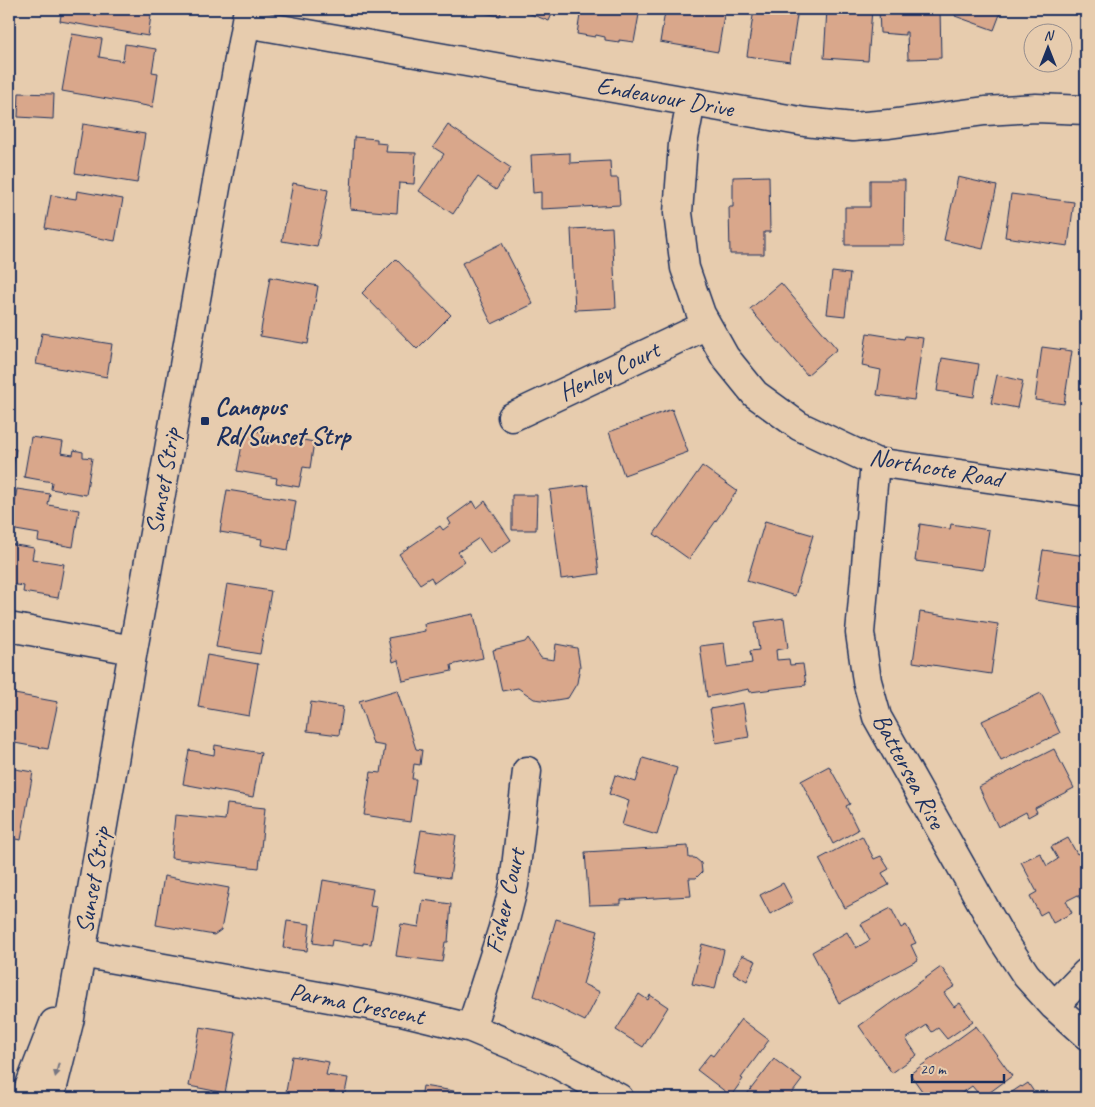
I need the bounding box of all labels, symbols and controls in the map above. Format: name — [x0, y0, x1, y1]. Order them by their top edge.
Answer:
north arrow — [1022, 22, 1072, 72]
text: N — [1044, 27, 1055, 44]
street label: Endeavour Drive — [594, 69, 738, 125]
street label: Henley Court — [554, 333, 667, 408]
place label: Canopus Rd/Sunset Strp — [215, 391, 353, 452]
marker: Canopus Rd/Sunset Strp — [199, 415, 211, 427]
street label: Sunset Strip — [138, 424, 188, 537]
street label: Northcote Road — [867, 441, 1008, 496]
street label: Battersea Rise — [865, 708, 954, 836]
street label: Sunset Strip — [68, 823, 118, 936]
street label: Fisher Court — [477, 843, 533, 956]
street label: Parma Crescent — [287, 975, 429, 1033]
scale bar — [912, 1052, 1005, 1084]
text: 20 m — [920, 1060, 947, 1079]
one-way arrow — [53, 1062, 61, 1077]

